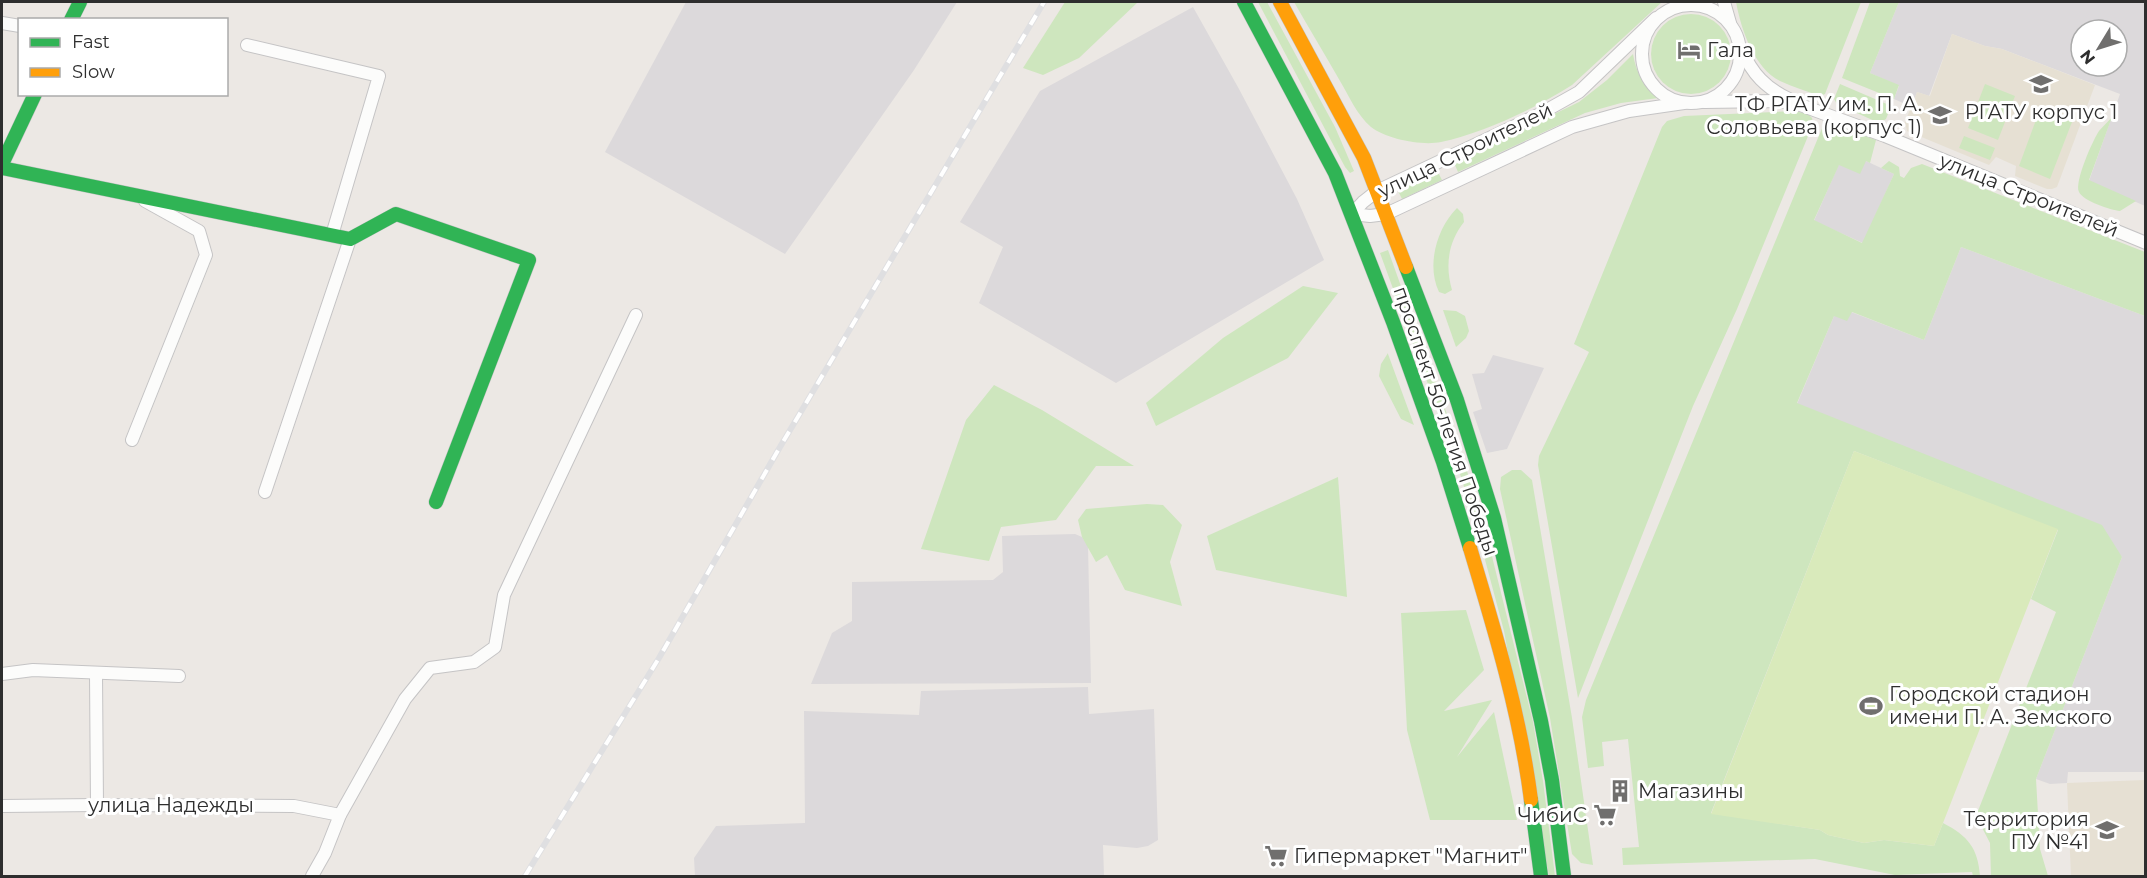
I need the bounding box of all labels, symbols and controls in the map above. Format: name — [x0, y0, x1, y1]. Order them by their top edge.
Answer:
legend — [18, 18, 228, 96]
north arrow — [2069, 18, 2129, 78]
text: Fast — [72, 31, 110, 53]
hotel icon: Гала — [1676, 37, 1702, 63]
place label: Гала — [1707, 38, 1754, 62]
text: N — [2076, 46, 2099, 68]
text: Slow — [72, 61, 115, 83]
school or university icon: РГАТУ корпус 1 — [2028, 71, 2054, 97]
place label: ТФ РГАТУ им. П. А. Соловьева (корпус 1) — [1706, 92, 1922, 139]
street label: улица Строителей — [1373, 97, 1556, 203]
place label: РГАТУ корпус 1 — [1965, 100, 2117, 124]
school or university icon: ТФ РГАТУ им. П. А. Соловьева (корпус 1) — [1927, 102, 1953, 128]
street label: улица Строителей — [1935, 148, 2122, 242]
street label: проспект 50-летия Победы — [1388, 283, 1504, 559]
place label: Городской стадион имени П. А. Земского — [1889, 682, 2112, 729]
sports icon: Городской стадион имени П. А. Земского — [1858, 693, 1884, 719]
building icon: Магазины — [1607, 778, 1633, 804]
place label: Магазины — [1638, 779, 1744, 803]
street label: улица Надежды — [87, 793, 254, 817]
supermarket icon: ЧибиС — [1592, 802, 1618, 828]
place label: ЧибиС — [1518, 803, 1587, 827]
place label: Территория ПУ №41 — [1963, 807, 2089, 854]
school or university icon: Территория ПУ №41 — [2094, 817, 2120, 843]
supermarket icon: Гипермаркет "Магнит" — [1263, 843, 1289, 869]
place label: Гипермаркет "Магнит" — [1294, 844, 1527, 868]

